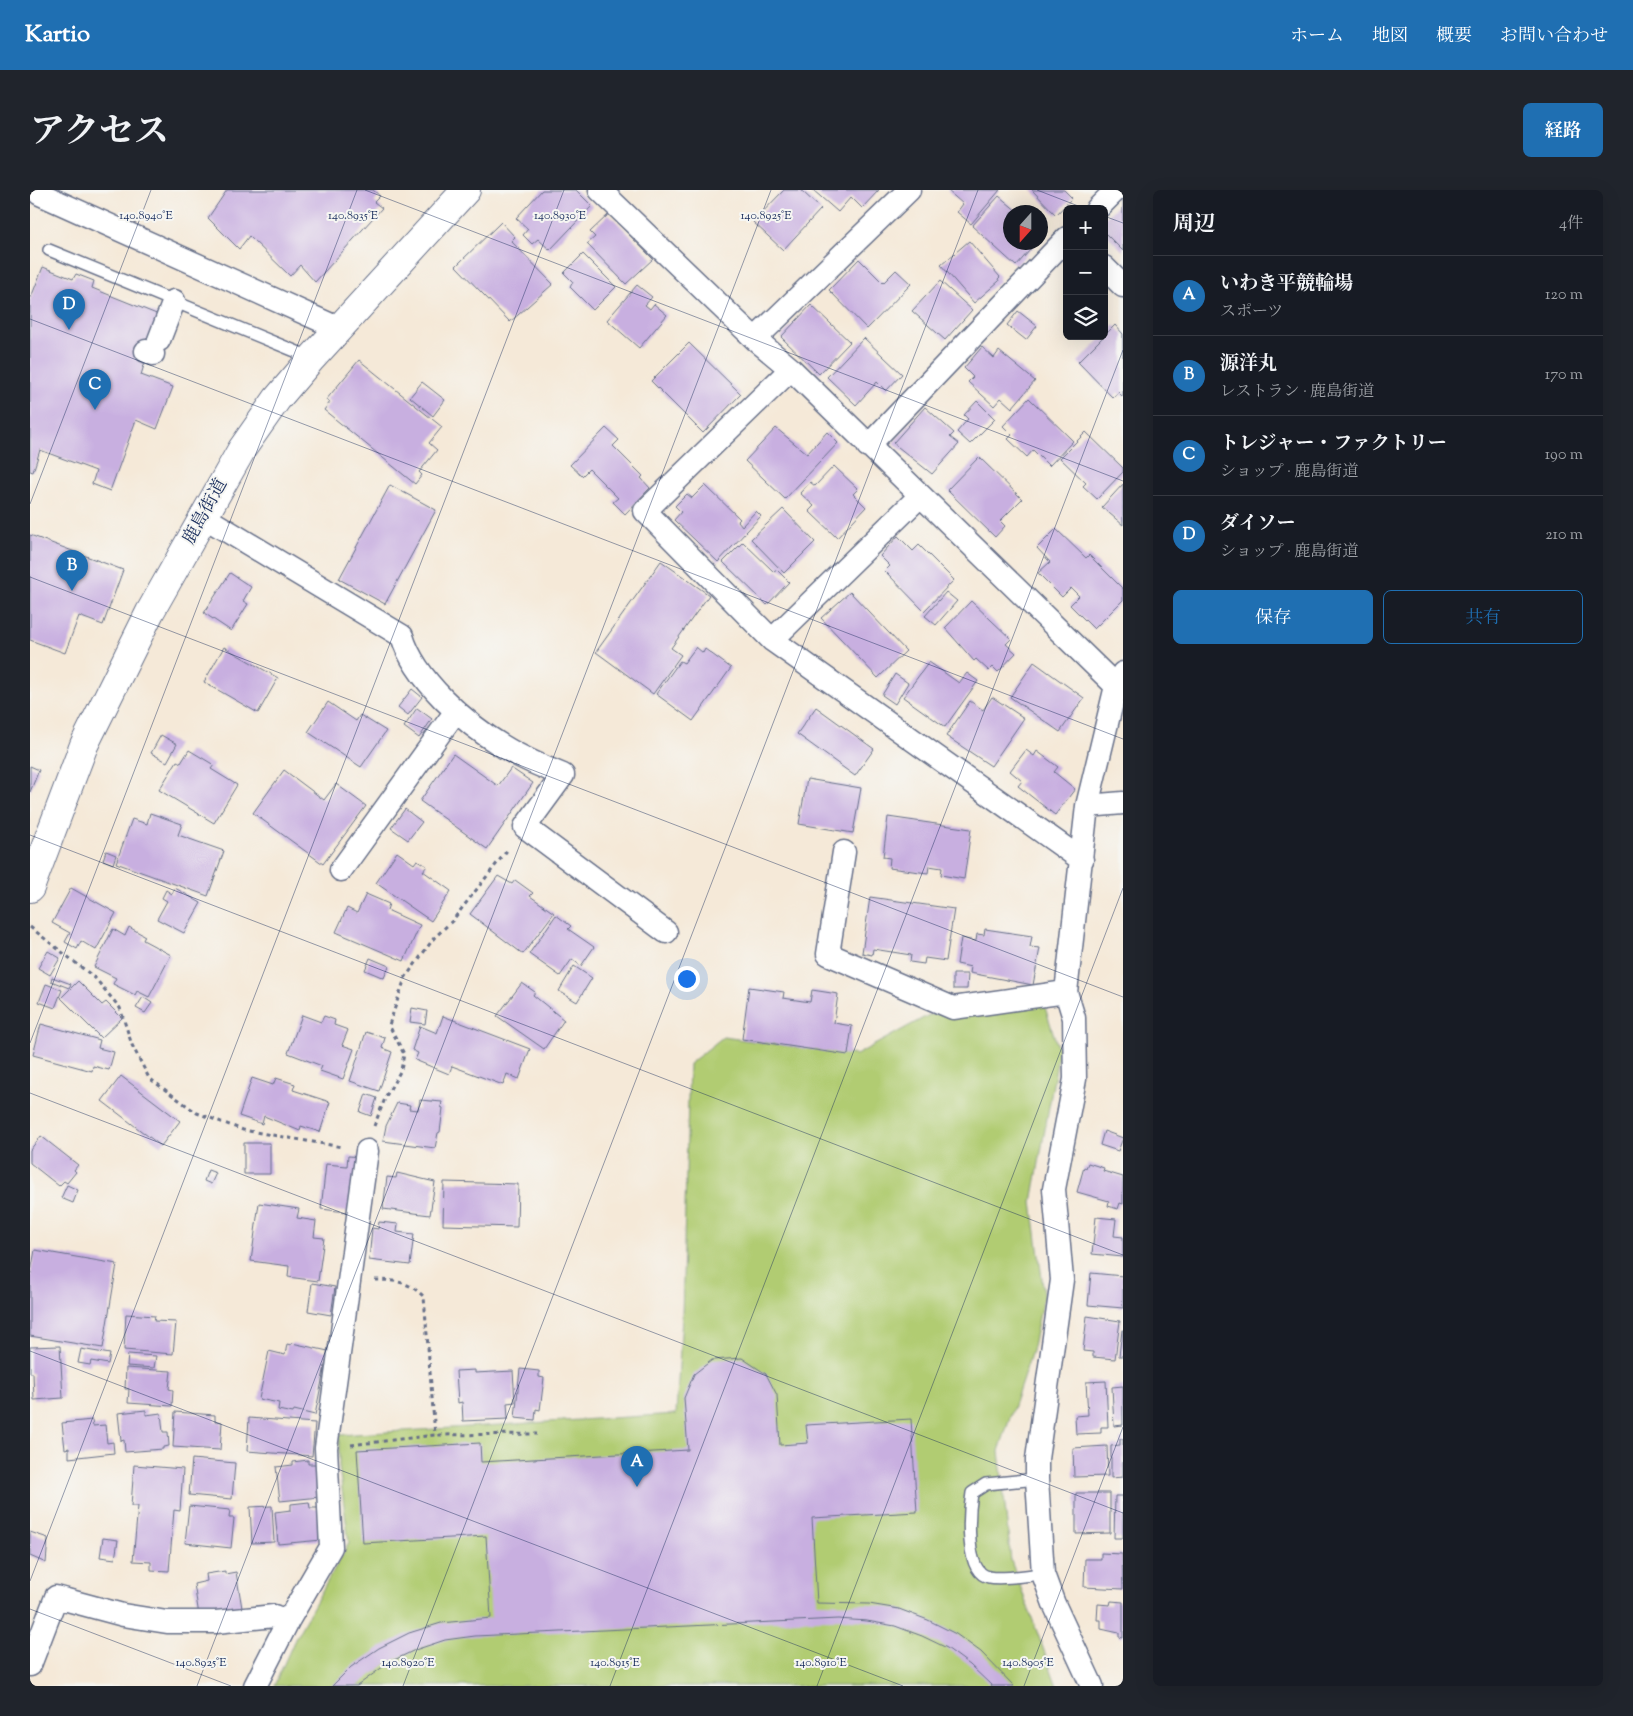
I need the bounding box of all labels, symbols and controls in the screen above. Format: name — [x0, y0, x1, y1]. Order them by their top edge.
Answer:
text: Kartio — [25, 18, 90, 52]
text: ホーム — [1290, 24, 1344, 50]
text: 地図 — [1372, 24, 1408, 50]
text: 概要 — [1436, 24, 1472, 50]
text: お問い合わせ — [1500, 24, 1608, 50]
button: 経路 — [1523, 103, 1603, 157]
text: アクセス — [30, 108, 169, 159]
north arrow — [1003, 205, 1048, 250]
map controls — [1063, 205, 1108, 340]
button: + — [1063, 205, 1108, 250]
text: 140.8940°E — [119, 207, 173, 225]
text: 140.8935°E — [328, 207, 379, 225]
text: 140.8930°E — [534, 207, 587, 225]
text: 140.8925°E — [741, 207, 792, 225]
text: 周辺 — [1173, 210, 1215, 240]
text: 4件 — [1559, 213, 1583, 236]
button: − — [1063, 250, 1108, 295]
text: いわき平競輪場 — [1220, 271, 1353, 298]
text: A — [1183, 284, 1196, 307]
text: 120 m — [1545, 284, 1583, 307]
pin: D — [53, 289, 85, 330]
button: layers — [1063, 295, 1108, 340]
text: スポーツ — [1220, 301, 1283, 324]
text: 源洋丸 — [1220, 351, 1277, 378]
text: B — [1184, 364, 1194, 387]
text: 170 m — [1545, 364, 1583, 387]
pin: C — [79, 369, 111, 410]
text: レストラン · 鹿島街道 — [1220, 381, 1374, 404]
text: トレジャー・ファクトリー — [1220, 431, 1447, 458]
text: C — [1183, 444, 1195, 467]
text: 190 m — [1545, 444, 1583, 467]
text: ショップ · 鹿島街道 — [1220, 461, 1359, 484]
street label: 鹿島街道 — [177, 474, 235, 550]
text: ダイソー — [1220, 511, 1296, 538]
text: D — [1183, 524, 1195, 547]
text: 210 m — [1545, 524, 1583, 547]
text: ショップ · 鹿島街道 — [1220, 541, 1359, 564]
pin: B — [56, 550, 88, 591]
button: 保存 — [1173, 590, 1373, 644]
button: 共有 — [1383, 590, 1583, 644]
your location — [674, 966, 700, 992]
pin: A — [621, 1446, 653, 1487]
text: 140.8925°E — [176, 1654, 227, 1672]
text: 140.8920°E — [382, 1654, 435, 1672]
text: 140.8915°E — [590, 1654, 640, 1672]
text: 140.8910°E — [795, 1654, 847, 1672]
text: 140.8905°E — [1002, 1654, 1055, 1672]

